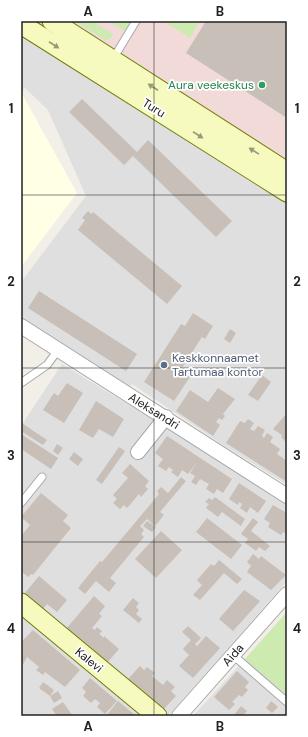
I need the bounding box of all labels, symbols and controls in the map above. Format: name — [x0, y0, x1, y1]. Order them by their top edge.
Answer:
text: A — [83, 3, 93, 20]
text: B — [216, 3, 224, 20]
one-way arrow — [49, 41, 59, 49]
place label: Aura veekeskus — [168, 77, 254, 93]
marker: Aura veekeskus — [257, 80, 267, 90]
one-way arrow — [147, 83, 159, 90]
street label: Turu — [139, 95, 169, 121]
text: 1 — [9, 100, 13, 117]
text: 1 — [295, 100, 299, 117]
one-way arrow — [192, 131, 204, 138]
one-way arrow — [249, 147, 259, 155]
text: 2 — [7, 273, 15, 290]
text: 2 — [293, 273, 301, 290]
place label: Keskkonnaamet Tartumaa kontor — [172, 350, 264, 380]
marker: Keskkonnaamet Tartumaa kontor — [159, 360, 169, 370]
street label: Aleksandri — [125, 389, 183, 433]
text: 3 — [7, 447, 15, 464]
text: 3 — [293, 447, 301, 464]
text: 4 — [7, 620, 15, 637]
text: 4 — [293, 620, 301, 637]
street label: Aida — [219, 640, 247, 670]
street label: Kalevi — [72, 644, 106, 676]
text: A — [83, 718, 93, 735]
text: B — [216, 718, 224, 735]

